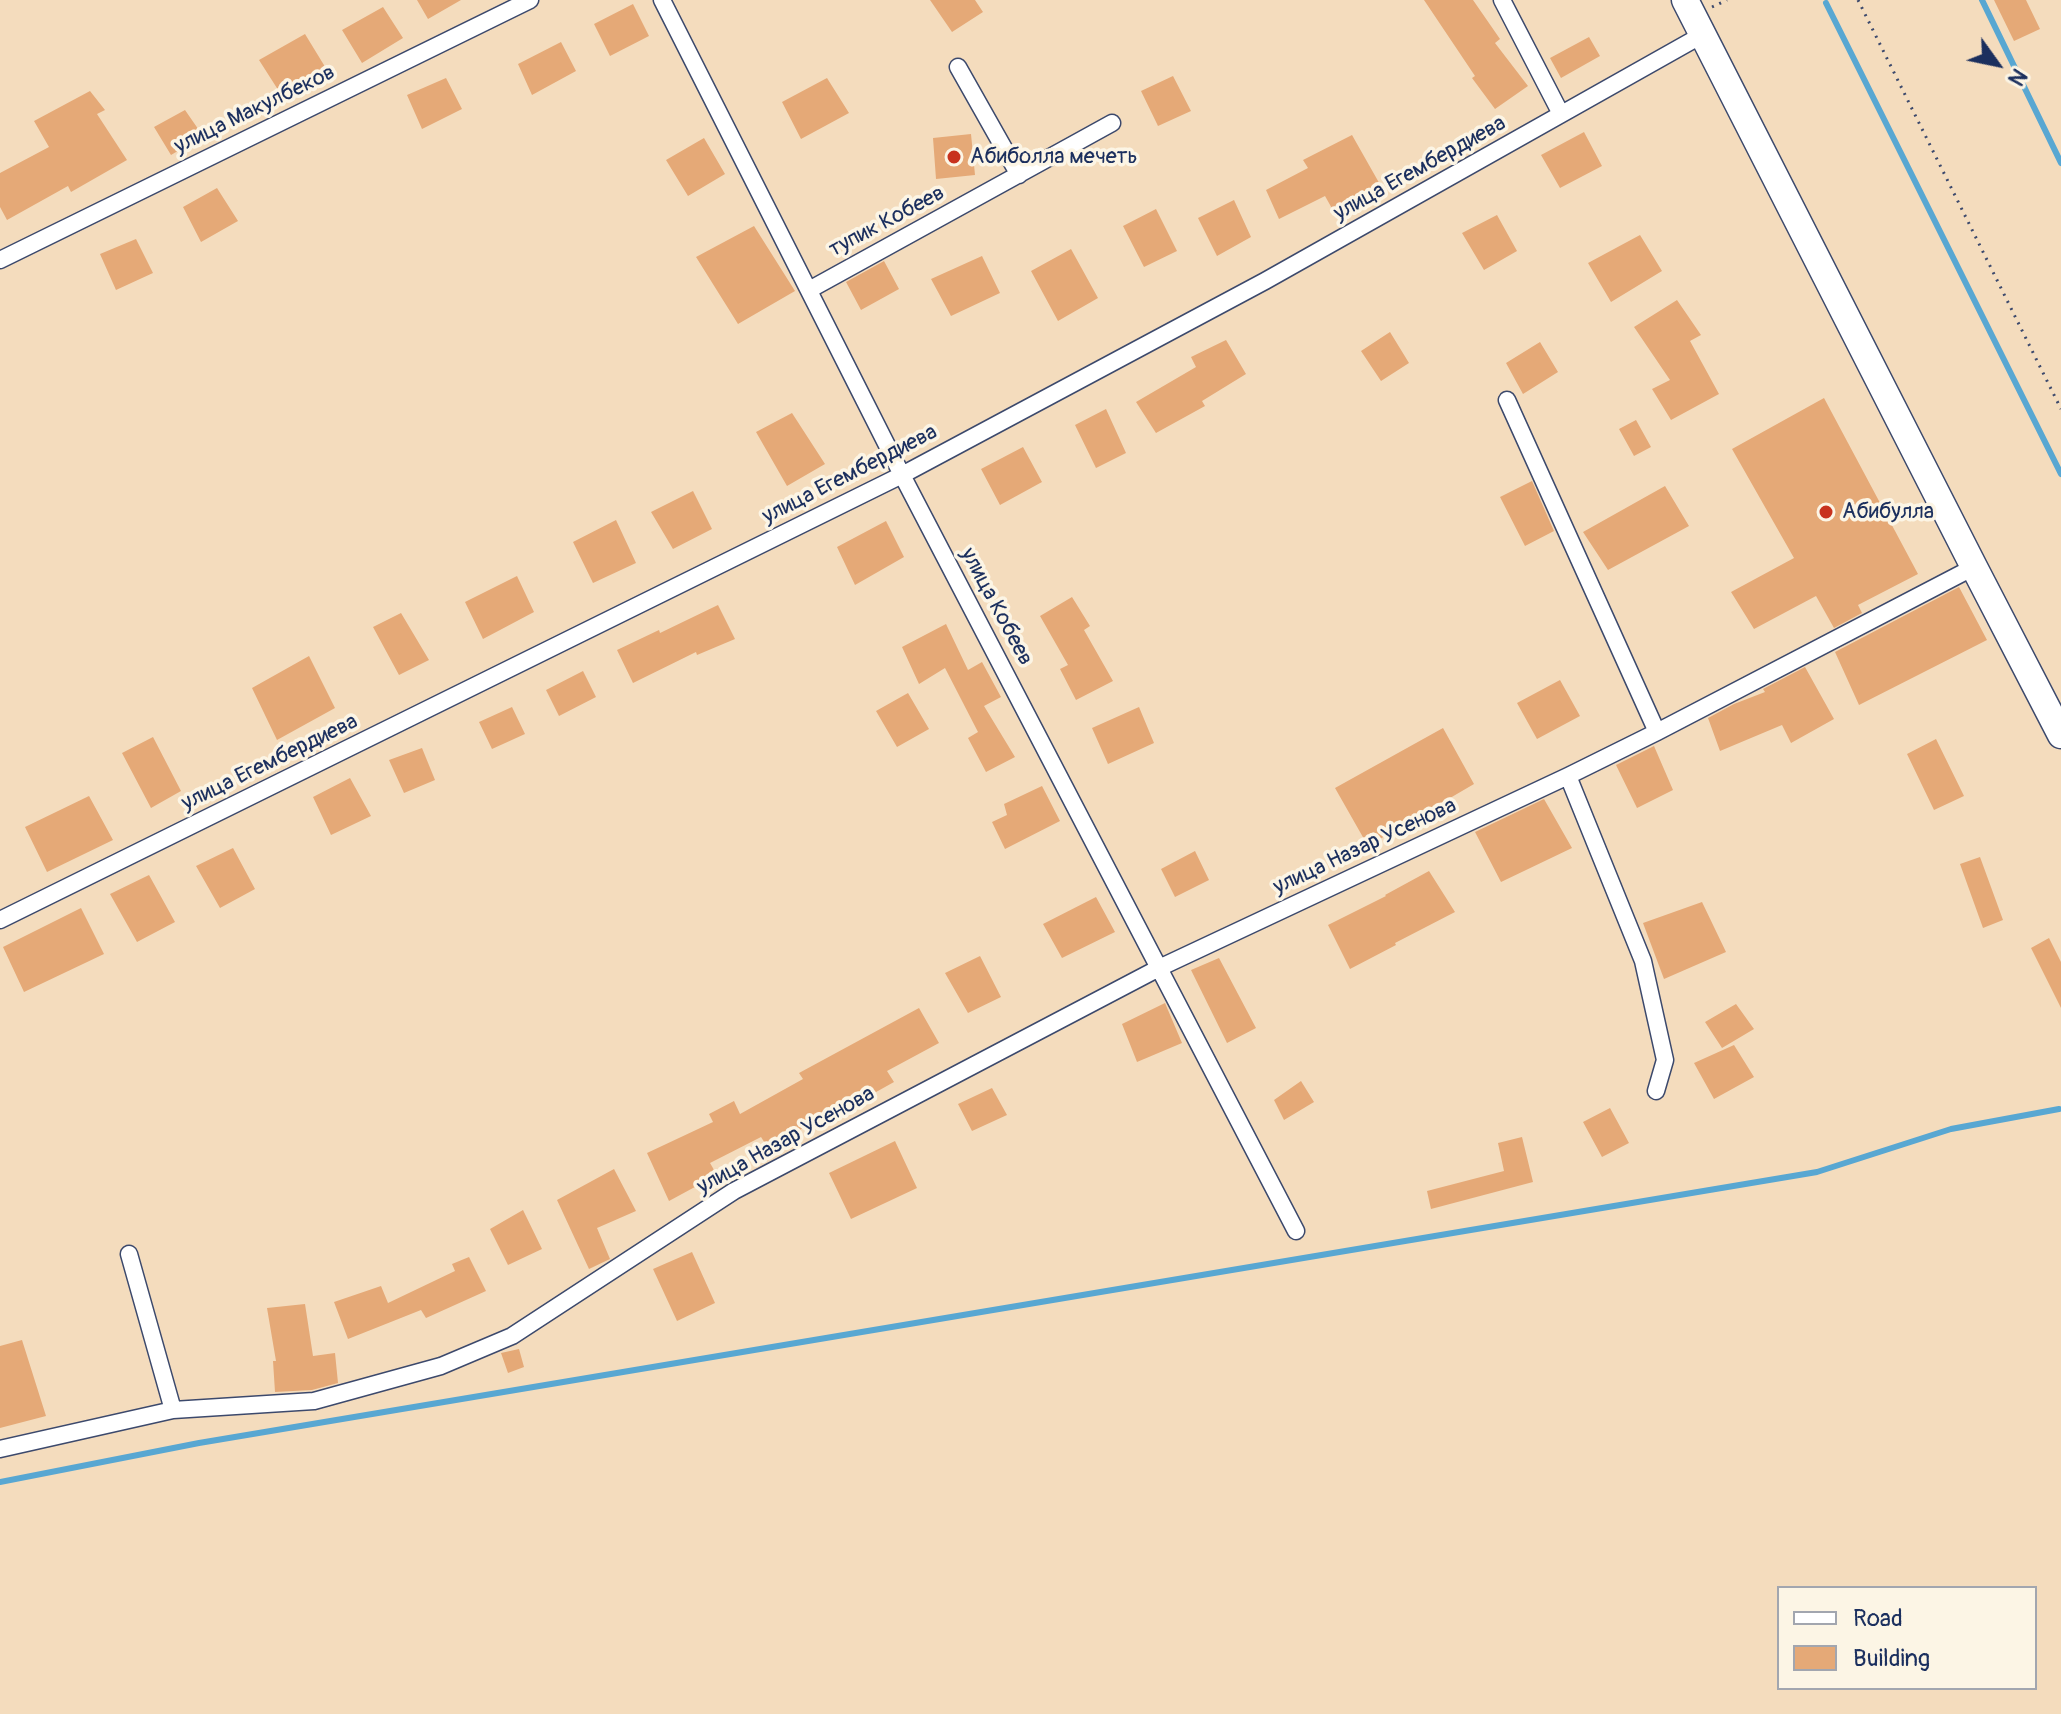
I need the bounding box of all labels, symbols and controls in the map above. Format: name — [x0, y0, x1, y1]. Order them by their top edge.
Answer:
north arrow — [1957, 24, 2037, 104]
street label: улица Макулбеков — [170, 60, 340, 160]
text: N — [2001, 63, 2033, 91]
street label: улица Егембердиева — [1329, 111, 1511, 227]
place label: Абиболла мечеть — [970, 144, 1138, 170]
marker: Абиболла мечеть — [945, 148, 963, 166]
street label: тупик Кобеев — [825, 181, 949, 263]
street label: улица Егембердиева — [758, 420, 942, 530]
place label: Абибулла — [1842, 499, 1934, 525]
marker: Абибулла — [1817, 503, 1835, 521]
street label: улица Кобеев — [954, 544, 1038, 670]
street label: улица Егембердиева — [178, 709, 362, 817]
street label: улица Назар Усенова — [1269, 793, 1461, 901]
street label: улица Назар Усенова — [693, 1081, 879, 1201]
legend — [1777, 1586, 2037, 1690]
text: Road — [1853, 1604, 1903, 1633]
text: Building — [1853, 1644, 1930, 1673]

